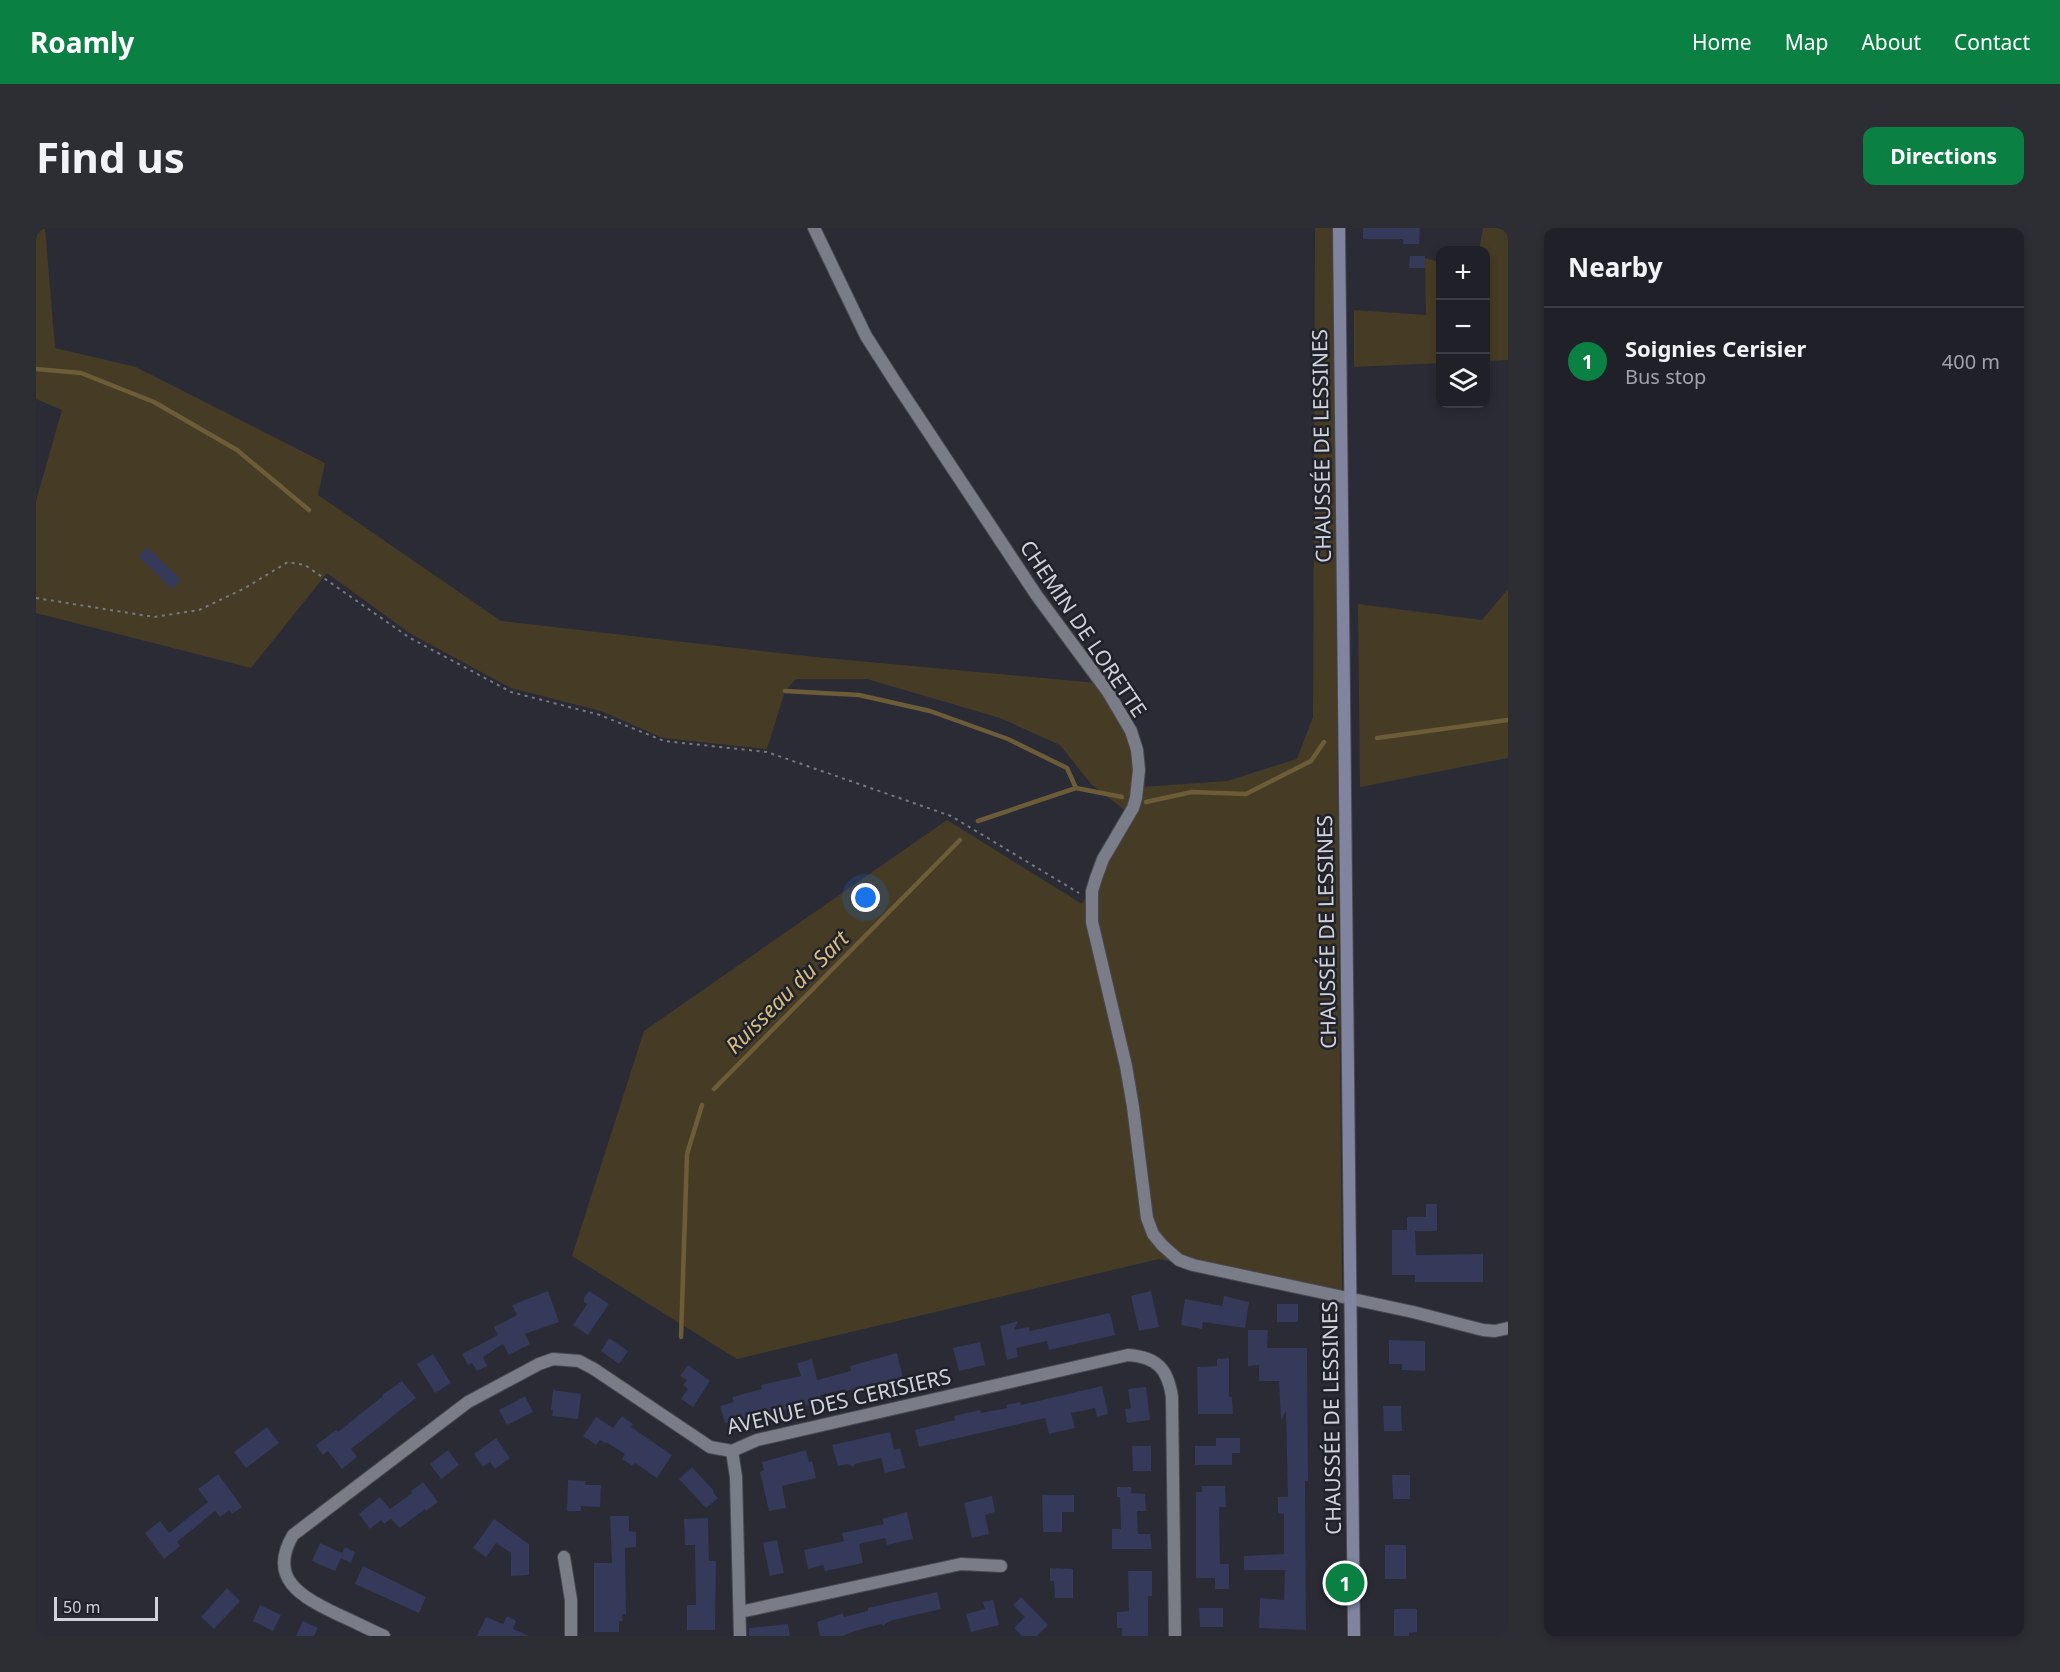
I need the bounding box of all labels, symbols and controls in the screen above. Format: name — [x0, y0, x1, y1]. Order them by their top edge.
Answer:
text: Roamly — [30, 23, 134, 61]
text: Home — [1692, 28, 1752, 56]
text: Map — [1785, 28, 1828, 56]
text: About — [1861, 28, 1921, 56]
text: Contact — [1954, 28, 2030, 56]
button: Directions — [1863, 127, 2024, 185]
text: Find us — [36, 128, 185, 185]
map controls — [1436, 246, 1490, 408]
button: + — [1436, 246, 1490, 300]
text: Nearby — [1568, 249, 1663, 285]
button: − — [1436, 300, 1490, 354]
street label: CHAUSSÉE DE LESSINES — [1305, 329, 1337, 563]
text: Soignies Cerisier — [1625, 333, 1806, 363]
text: 1 — [1582, 348, 1593, 375]
text: 400 m — [1942, 348, 2000, 375]
button: layers — [1436, 354, 1490, 408]
text: Bus stop — [1625, 363, 1706, 390]
street label: CHEMIN DE LORETTE — [1014, 535, 1154, 722]
street label: CHAUSSÉE DE LESSINES — [1310, 815, 1342, 1049]
your location — [851, 883, 880, 912]
water label: Ruisseau du Sart — [718, 922, 856, 1059]
street label: CHAUSSÉE DE LESSINES — [1315, 1301, 1347, 1535]
street label: AVENUE DES CERISIERS — [724, 1362, 954, 1440]
pin: 1 — [1326, 1560, 1364, 1606]
scale bar — [54, 1594, 158, 1622]
text: 50 m — [63, 1596, 100, 1618]

